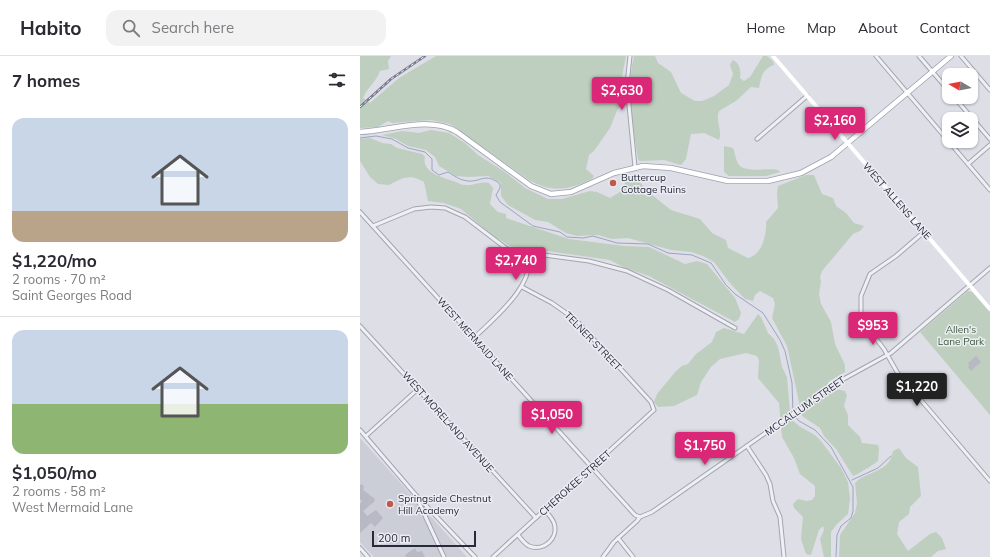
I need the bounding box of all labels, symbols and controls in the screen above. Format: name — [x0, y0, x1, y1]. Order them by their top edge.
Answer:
search box — [106, 10, 386, 46]
text: Habito — [20, 16, 82, 40]
icon: search — [120, 17, 142, 39]
text: Search here — [152, 18, 234, 37]
text: Home — [746, 19, 785, 37]
text: Map — [807, 19, 836, 37]
text: About — [858, 19, 898, 37]
text: Contact — [920, 19, 970, 37]
north arrow — [942, 68, 978, 104]
map controls — [942, 68, 978, 148]
icon: filters — [326, 69, 348, 91]
text: 7 homes — [12, 70, 80, 91]
pin: $2,630 — [589, 77, 655, 111]
text: $2,630 — [601, 82, 643, 98]
pin: $2,160 — [802, 107, 868, 141]
text: $2,160 — [814, 112, 856, 128]
button: layers — [942, 112, 978, 148]
icon: home — [144, 144, 216, 216]
street label: WEST ALLENS LANE — [860, 160, 934, 242]
place label: Buttercup Cottage Ruins — [621, 171, 686, 196]
marker: Buttercup Cottage Ruins — [608, 178, 618, 188]
pin: $2,740 — [483, 247, 549, 281]
text: $1,220/mo — [12, 250, 97, 271]
text: $2,740 — [495, 252, 537, 268]
text: 2 rooms · 70 m² — [12, 271, 106, 287]
text: Saint Georges Road — [12, 287, 132, 303]
street label: WEST MERMAID LANE — [434, 295, 516, 383]
street label: TELNER STREET — [562, 309, 624, 373]
pin: $953 — [849, 312, 897, 346]
text: $953 — [857, 317, 889, 333]
park label: Allen's Lane Park — [938, 323, 985, 348]
icon: home — [144, 356, 216, 428]
street label: WEST MORELAND AVENUE — [399, 369, 497, 475]
street label: MCCALLUM STREET — [762, 373, 848, 439]
pin: $1,220 — [884, 373, 950, 407]
text: $1,220 — [896, 378, 938, 394]
pin: $1,050 — [519, 401, 585, 435]
text: $1,050 — [531, 406, 573, 422]
pin: $1,750 — [672, 432, 738, 466]
text: $1,750 — [684, 437, 726, 453]
street label: CHEROKEE STREET — [536, 447, 614, 519]
text: $1,050/mo — [12, 462, 97, 483]
text: 2 rooms · 58 m² — [12, 483, 106, 499]
place label: Springside Chestnut Hill Academy — [398, 492, 492, 517]
text: West Mermaid Lane — [12, 499, 133, 515]
marker: Springside Chestnut Hill Academy — [385, 499, 395, 509]
scale bar — [372, 529, 476, 548]
text: 200 m — [378, 531, 410, 545]

